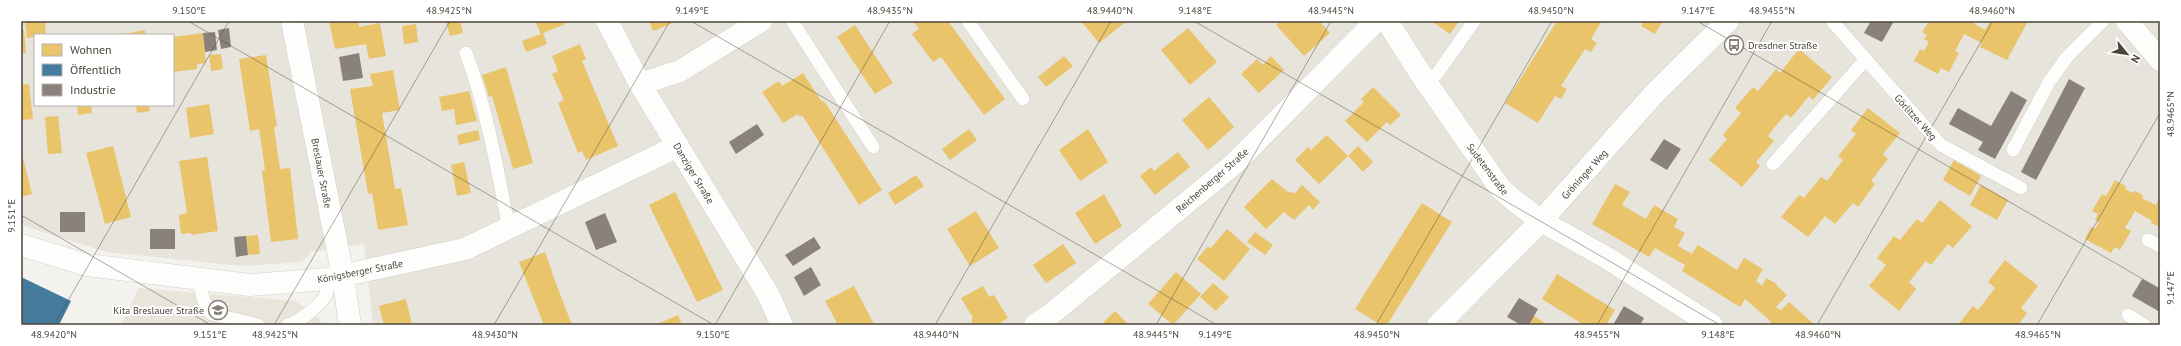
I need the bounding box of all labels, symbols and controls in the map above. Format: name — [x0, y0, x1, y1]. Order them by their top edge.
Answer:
text: 9.150°E — [172, 4, 206, 17]
text: 48.9425°N — [426, 4, 472, 17]
text: 9.149°E — [675, 4, 709, 17]
text: 48.9435°N — [867, 4, 913, 17]
text: 48.9440°N — [1087, 4, 1133, 17]
text: 9.148°E — [1178, 4, 1212, 17]
text: 48.9445°N — [1308, 4, 1354, 17]
text: 48.9450°N — [1528, 4, 1574, 17]
text: 9.147°E — [1681, 4, 1715, 17]
text: 48.9455°N — [1749, 4, 1795, 17]
text: 48.9460°N — [1969, 4, 2015, 17]
legend — [34, 34, 174, 106]
bus stop icon: Dresdner Straße — [1723, 34, 1745, 56]
north arrow — [2107, 34, 2147, 74]
place label: Dresdner Straße — [1748, 39, 1817, 52]
text: Wohnen — [70, 42, 112, 57]
text: N — [2128, 52, 2144, 66]
text: Öffentlich — [70, 62, 121, 77]
text: Industrie — [70, 82, 116, 97]
text: 48.9465°N — [2164, 91, 2177, 137]
street label: Görlitzer Weg — [1892, 92, 1940, 143]
street label: Breslauer Straße — [308, 137, 335, 209]
street label: Danziger Straße — [670, 140, 717, 206]
street label: Sudetenstraße — [1464, 141, 1511, 198]
street label: Reichenberger Straße — [1173, 145, 1251, 216]
street label: Gröninger Weg — [1558, 147, 1610, 202]
text: 9.151°E — [5, 199, 18, 233]
street label: Königsberger Straße — [316, 257, 404, 286]
text: 9.147°E — [2164, 271, 2177, 305]
school or university icon: Kita Breslauer Straße — [207, 299, 229, 321]
place label: Kita Breslauer Straße — [113, 304, 204, 317]
text: 48.9420°N — [31, 328, 77, 341]
text: 9.151°E — [193, 328, 227, 341]
text: 48.9425°N — [252, 328, 298, 341]
text: 48.9430°N — [472, 328, 518, 341]
text: 9.150°E — [696, 328, 730, 341]
text: 48.9440°N — [913, 328, 959, 341]
text: 48.9445°N — [1133, 328, 1179, 341]
text: 9.149°E — [1198, 328, 1232, 341]
text: 48.9450°N — [1354, 328, 1400, 341]
text: 48.9455°N — [1574, 328, 1620, 341]
text: 9.148°E — [1701, 328, 1735, 341]
text: 48.9460°N — [1795, 328, 1841, 341]
text: 48.9465°N — [2015, 328, 2061, 341]

